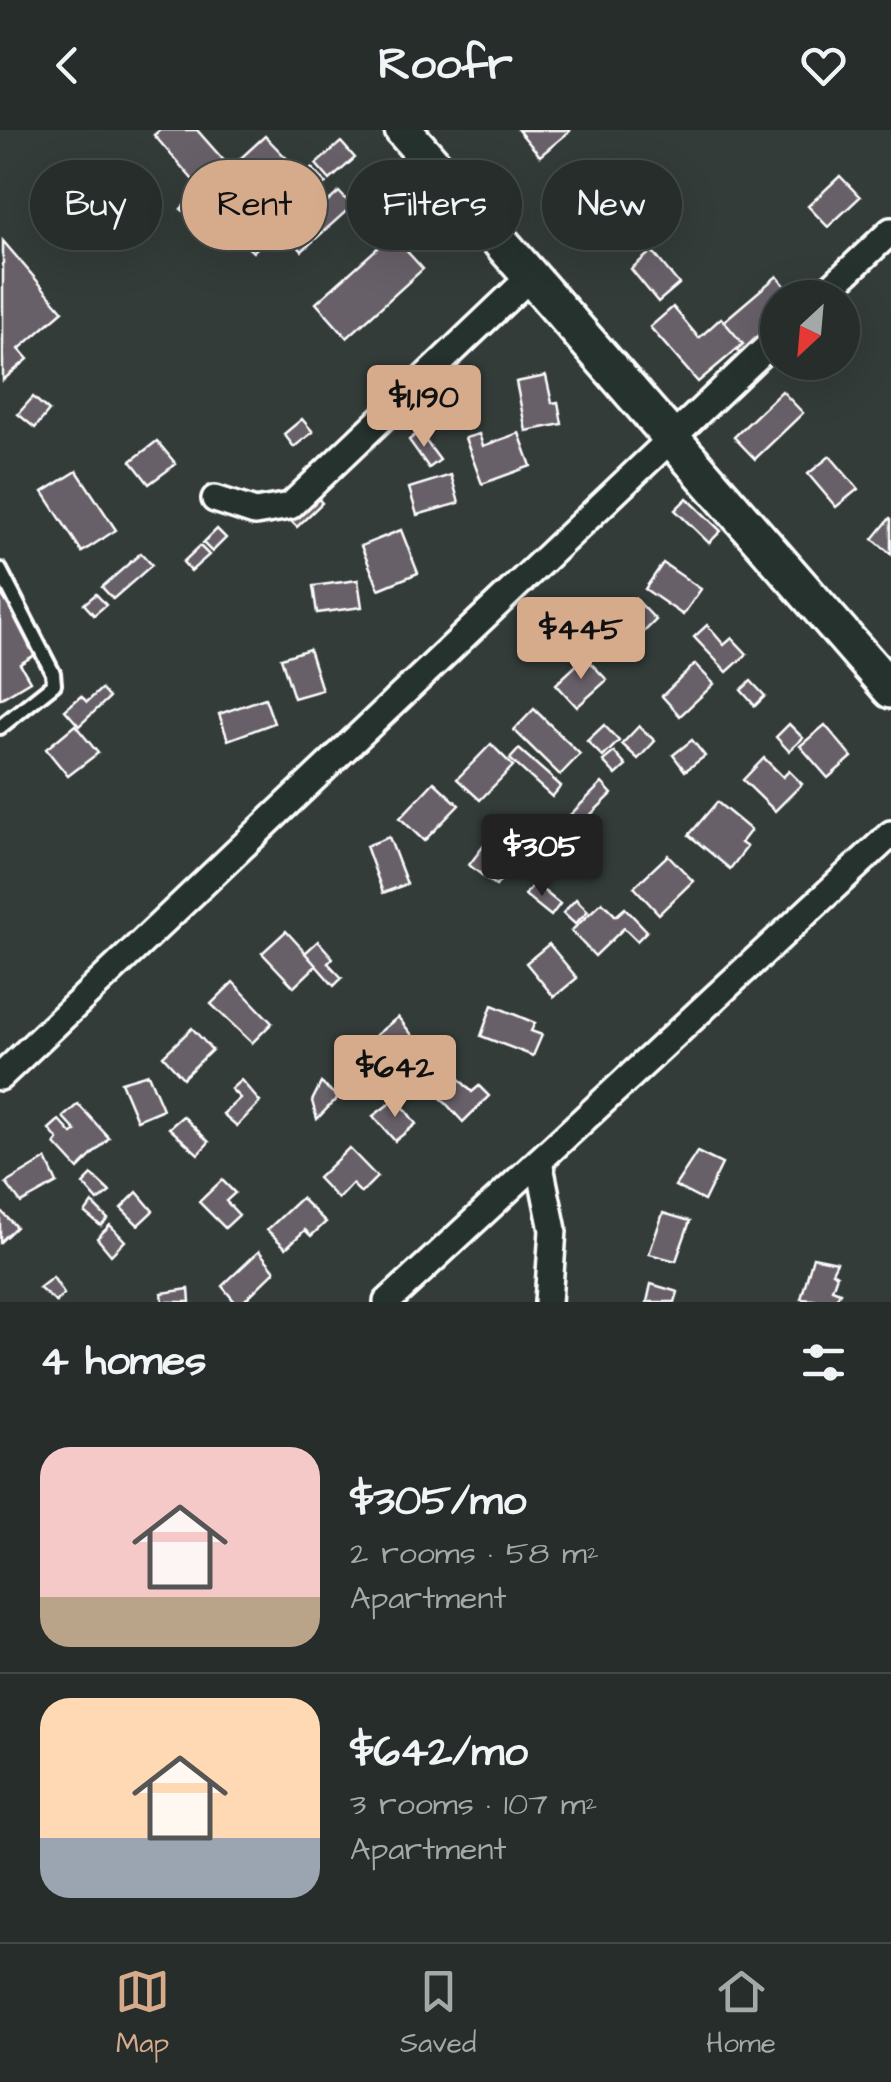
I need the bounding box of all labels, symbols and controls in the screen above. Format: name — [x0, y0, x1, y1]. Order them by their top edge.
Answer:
text: Roofr — [378, 34, 513, 96]
icon: back — [40, 38, 95, 93]
icon: heart — [796, 38, 851, 93]
chip: Buy — [30, 160, 162, 250]
chip: Rent — [182, 160, 327, 250]
chip: Filters — [347, 160, 522, 250]
chip: New — [542, 160, 682, 250]
north arrow — [760, 280, 860, 380]
map controls — [760, 280, 860, 380]
pin: $1,190 — [343, 365, 505, 450]
text: $1,190 — [389, 375, 459, 420]
pin: $445 — [522, 597, 640, 682]
text: $445 — [539, 607, 623, 652]
pin: $305 — [483, 814, 601, 899]
text: $305 — [504, 824, 580, 869]
pin: $642 — [336, 1035, 454, 1120]
text: $642 — [356, 1045, 434, 1090]
text: 4 homes — [40, 1333, 206, 1391]
icon: filters — [796, 1335, 851, 1390]
text: $305/mo — [350, 1473, 526, 1531]
icon: home — [120, 1487, 240, 1607]
text: 2 rooms · 58 m² — [350, 1531, 599, 1576]
text: Apartment — [350, 1576, 506, 1621]
text: $642/mo — [350, 1724, 528, 1782]
icon: home — [120, 1738, 240, 1858]
text: 3 rooms · 107 m² — [350, 1782, 598, 1827]
text: Apartment — [350, 1827, 506, 1872]
tab: Map — [115, 1964, 170, 2063]
tab: Saved — [400, 1964, 476, 2063]
tab: Home — [706, 1964, 776, 2063]

